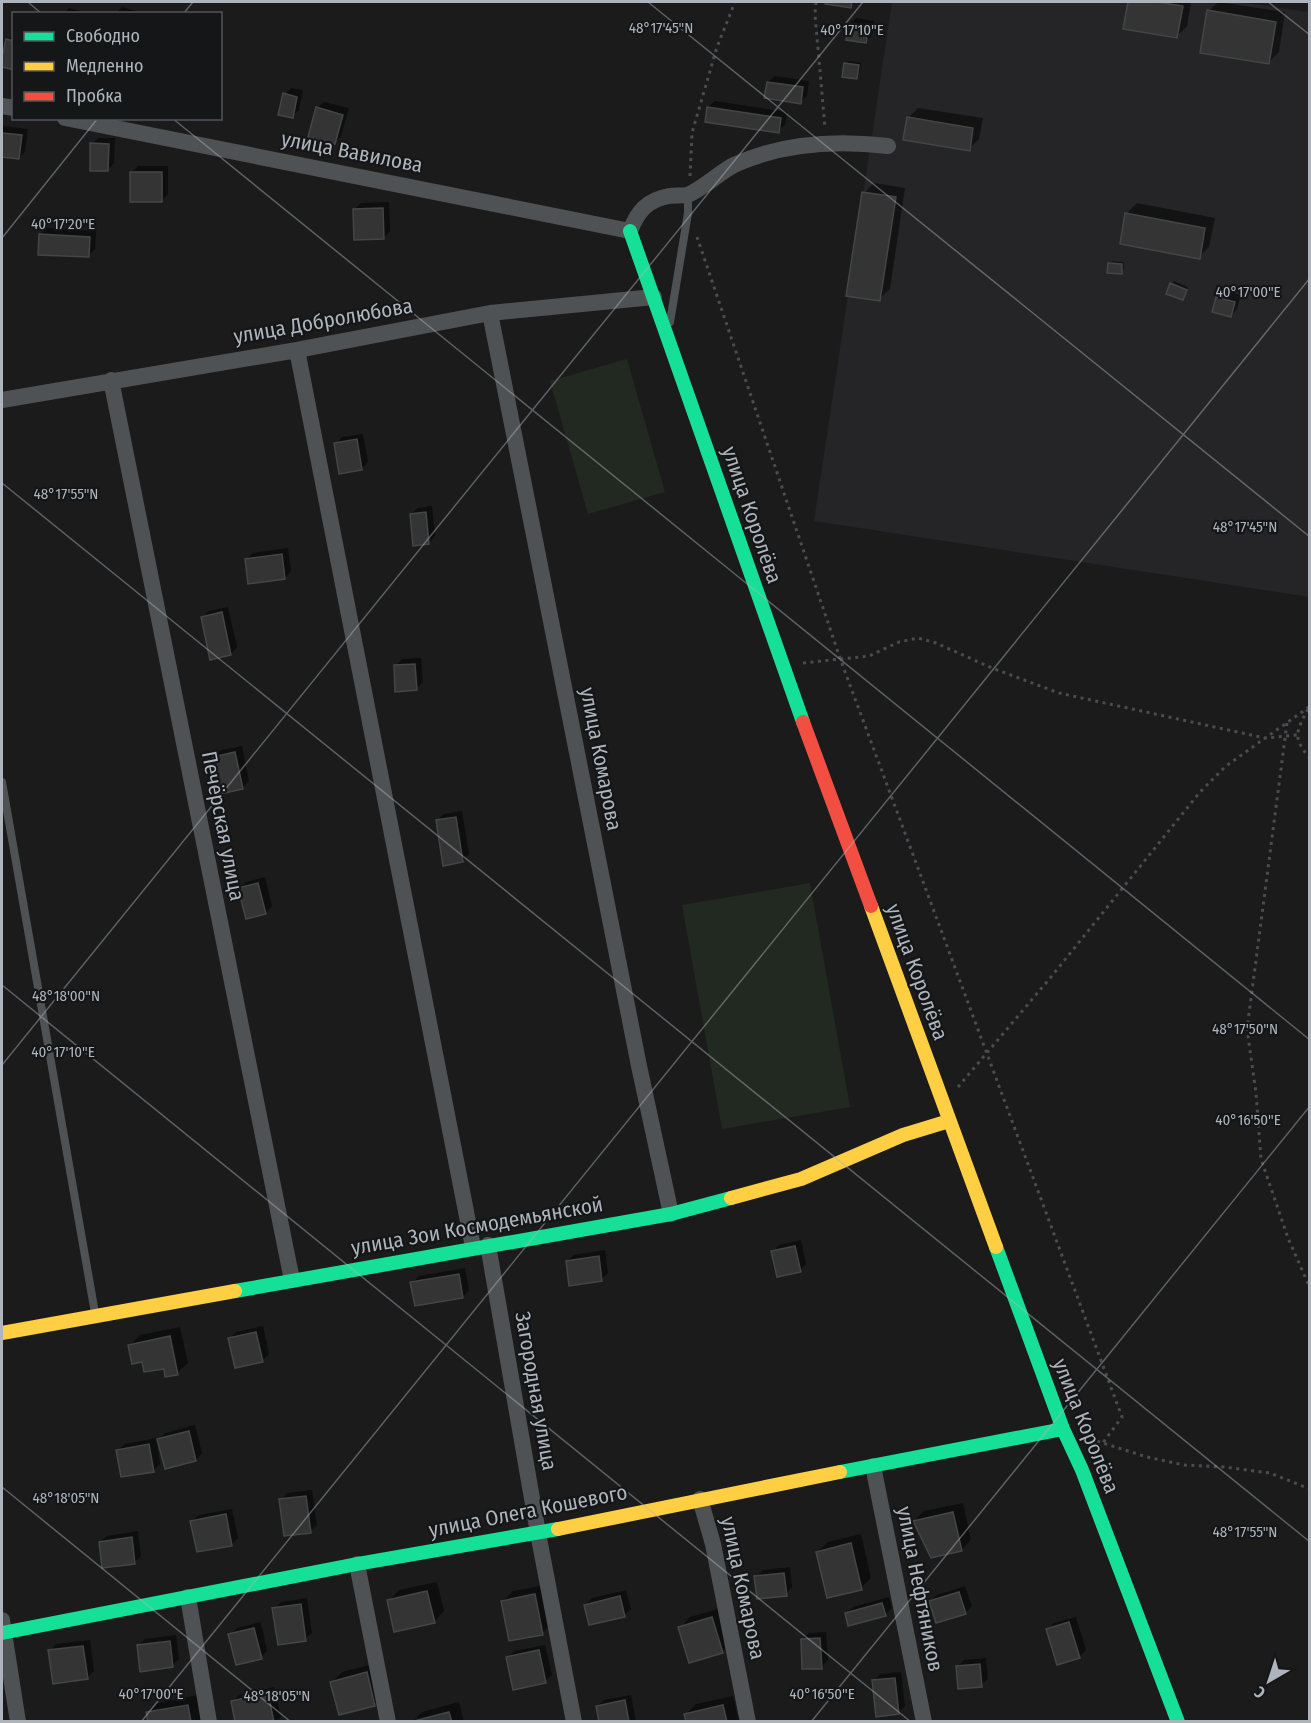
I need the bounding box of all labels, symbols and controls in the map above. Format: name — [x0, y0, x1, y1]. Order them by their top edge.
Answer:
legend — [12, 12, 222, 120]
text: 48°17'45"N — [629, 19, 693, 37]
text: 40°17'10"E — [820, 21, 884, 39]
text: Свободно — [66, 25, 140, 47]
text: Медленно — [66, 55, 144, 77]
text: Пробка — [66, 85, 122, 107]
street label: улица Вавилова — [279, 126, 425, 178]
text: 40°17'20"E — [31, 215, 95, 233]
text: 40°17'00"E — [1215, 283, 1281, 301]
street label: улица Добролюбова — [231, 292, 415, 350]
street label: улица Королёва — [716, 443, 788, 587]
text: 48°17'55"N — [34, 485, 98, 503]
text: 48°17'45"N — [1213, 518, 1277, 536]
street label: улица Комарова — [574, 685, 628, 833]
street label: Печёрская улица — [196, 749, 250, 903]
street label: улица Королёва — [880, 900, 954, 1044]
text: 48°18'00"N — [32, 987, 100, 1005]
text: 48°17'50"N — [1212, 1020, 1278, 1038]
text: 40°17'10"E — [31, 1043, 95, 1061]
text: 40°16'50"E — [1215, 1111, 1281, 1129]
street label: улица Зои Космодемьянской — [349, 1191, 605, 1261]
street label: Загородная улица — [509, 1309, 563, 1473]
street label: улица Королёва — [1047, 1355, 1125, 1497]
street label: улица Олега Кошевого — [426, 1479, 630, 1543]
text: 48°18'05"N — [33, 1489, 99, 1507]
street label: улица Нефтяников — [891, 1504, 949, 1674]
street label: улица Комарова — [715, 1514, 771, 1662]
text: 48°17'55"N — [1213, 1523, 1277, 1541]
north arrow — [1239, 1651, 1299, 1711]
text: С — [1250, 1682, 1269, 1702]
text: 40°17'00"E — [118, 1685, 184, 1703]
text: 40°16'50"E — [789, 1685, 855, 1703]
text: 48°18'05"N — [244, 1687, 310, 1705]

